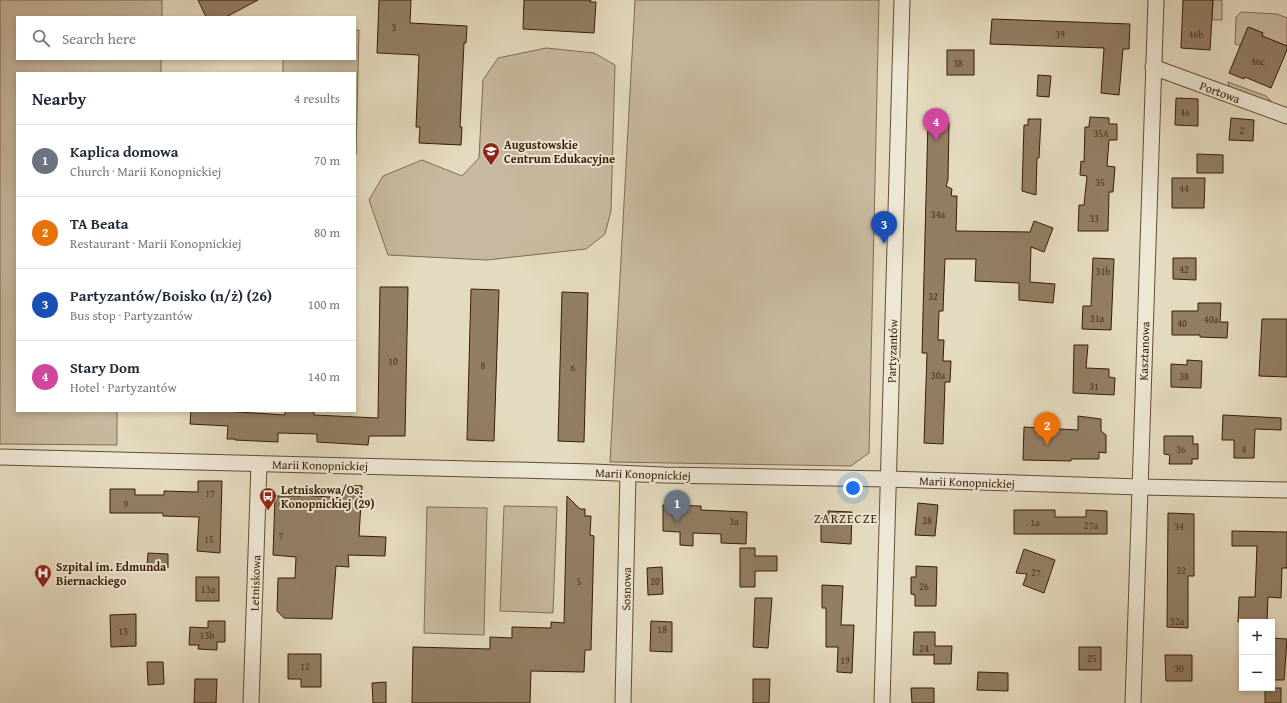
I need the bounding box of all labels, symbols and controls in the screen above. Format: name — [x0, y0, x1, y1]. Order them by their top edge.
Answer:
search box — [16, 16, 356, 60]
house number: 3 — [392, 20, 397, 35]
icon: search — [30, 27, 52, 49]
house number: 39 — [1055, 27, 1065, 42]
house number: 46b — [1189, 27, 1203, 42]
text: Search here — [62, 28, 136, 49]
house number: 46c — [1251, 54, 1266, 69]
house number: 38 — [953, 56, 963, 71]
street label: Portowa — [1197, 77, 1243, 107]
text: Nearby — [32, 86, 86, 111]
text: 4 results — [294, 89, 340, 108]
house number: 46 — [1180, 105, 1190, 120]
pin: 4 — [923, 108, 949, 141]
house number: 2 — [1240, 123, 1245, 138]
house number: 35A — [1093, 126, 1109, 141]
place label: Augustowskie Centrum Edukacyjne — [504, 136, 615, 167]
text: Kaplica domowa — [70, 141, 178, 162]
school or university icon: Augustowskie Centrum Edukacyjne — [481, 141, 501, 166]
text: 1 — [42, 151, 48, 170]
text: 70 m — [314, 151, 340, 170]
text: Church · Marii Konopnickiej — [70, 162, 221, 181]
house number: 35 — [1095, 175, 1105, 190]
house number: 44 — [1179, 181, 1189, 196]
house number: 34a — [931, 207, 945, 222]
pin: 3 — [871, 211, 897, 244]
house number: 33 — [1089, 211, 1099, 226]
text: TA Beata — [70, 213, 129, 234]
text: 2 — [42, 223, 48, 242]
text: 80 m — [314, 223, 340, 242]
text: Restaurant · Marii Konopnickiej — [70, 234, 242, 253]
house number: 42 — [1179, 262, 1189, 277]
house number: 31b — [1096, 264, 1110, 279]
text: Partyzantów/Boisko (n/ż) (26) — [70, 285, 272, 306]
house number: 32 — [928, 289, 938, 304]
text: 3 — [42, 295, 48, 314]
text: 100 m — [308, 295, 340, 314]
text: Bus stop · Partyzantów — [70, 306, 193, 325]
house number: 31a — [1090, 311, 1104, 326]
house number: 40a — [1204, 312, 1218, 327]
house number: 40 — [1177, 316, 1187, 331]
street label: Partyzantów — [882, 318, 902, 383]
street label: Kasztanowa — [1134, 321, 1154, 381]
house number: 10 — [388, 354, 398, 369]
text: Stary Dom — [70, 357, 140, 378]
house number: 8 — [481, 358, 486, 373]
house number: 6 — [571, 360, 576, 375]
text: 4 — [42, 367, 48, 386]
text: 140 m — [308, 367, 340, 386]
house number: 30a — [931, 368, 945, 383]
house number: 38 — [1179, 369, 1189, 384]
text: Hotel · Partyzantów — [70, 378, 177, 397]
house number: 31 — [1089, 379, 1099, 394]
pin: 2 — [1034, 412, 1060, 445]
house number: 36 — [1176, 442, 1186, 457]
house number: 4 — [1242, 442, 1247, 457]
street label: Marii Konopnickiej — [272, 456, 368, 474]
street label: Marii Konopnickiej — [595, 464, 691, 484]
street label: Marii Konopnickiej — [919, 472, 1015, 492]
your location — [843, 478, 863, 498]
place label: Letniskowa/Os. Konopnickiej (29) — [281, 481, 375, 512]
house number: 17 — [205, 486, 215, 501]
bus stop icon: Letniskowa/Os. Konopnickiej (29) — [258, 486, 278, 511]
pin: 1 — [664, 490, 690, 523]
house number: 9 — [124, 497, 129, 512]
district label: ZARZECZE — [814, 509, 878, 528]
house number: 28 — [922, 513, 932, 528]
house number: 3a — [729, 514, 739, 529]
house number: 1a — [1030, 515, 1040, 530]
house number: 27a — [1084, 518, 1098, 533]
house number: 34 — [1174, 519, 1184, 534]
house number: 7 — [279, 528, 284, 543]
house number: 15 — [204, 532, 214, 547]
street label: Letniskowa — [246, 554, 264, 611]
place label: Szpital im. Edmunda Biernackiego — [56, 558, 167, 589]
hospital icon: Szpital im. Edmunda Biernackiego — [33, 563, 53, 588]
house number: 32 — [1176, 563, 1186, 578]
house number: 27 — [1031, 565, 1041, 580]
street label: Sosnowa — [617, 567, 635, 611]
house number: 5 — [577, 574, 582, 589]
house number: 20 — [650, 574, 660, 589]
house number: 26 — [919, 579, 929, 594]
house number: 13a — [201, 582, 215, 597]
house number: 32a — [1170, 614, 1184, 629]
map controls — [1239, 619, 1275, 691]
button: + — [1239, 619, 1275, 655]
house number: 18 — [657, 622, 667, 637]
house number: 13 — [118, 624, 128, 639]
house number: 13b — [200, 628, 214, 643]
house number: 24 — [919, 641, 929, 656]
house number: 25 — [1087, 651, 1097, 666]
house number: 19 — [840, 653, 850, 668]
button: − — [1239, 655, 1275, 691]
house number: 12 — [300, 659, 310, 674]
house number: 30 — [1174, 661, 1184, 676]

